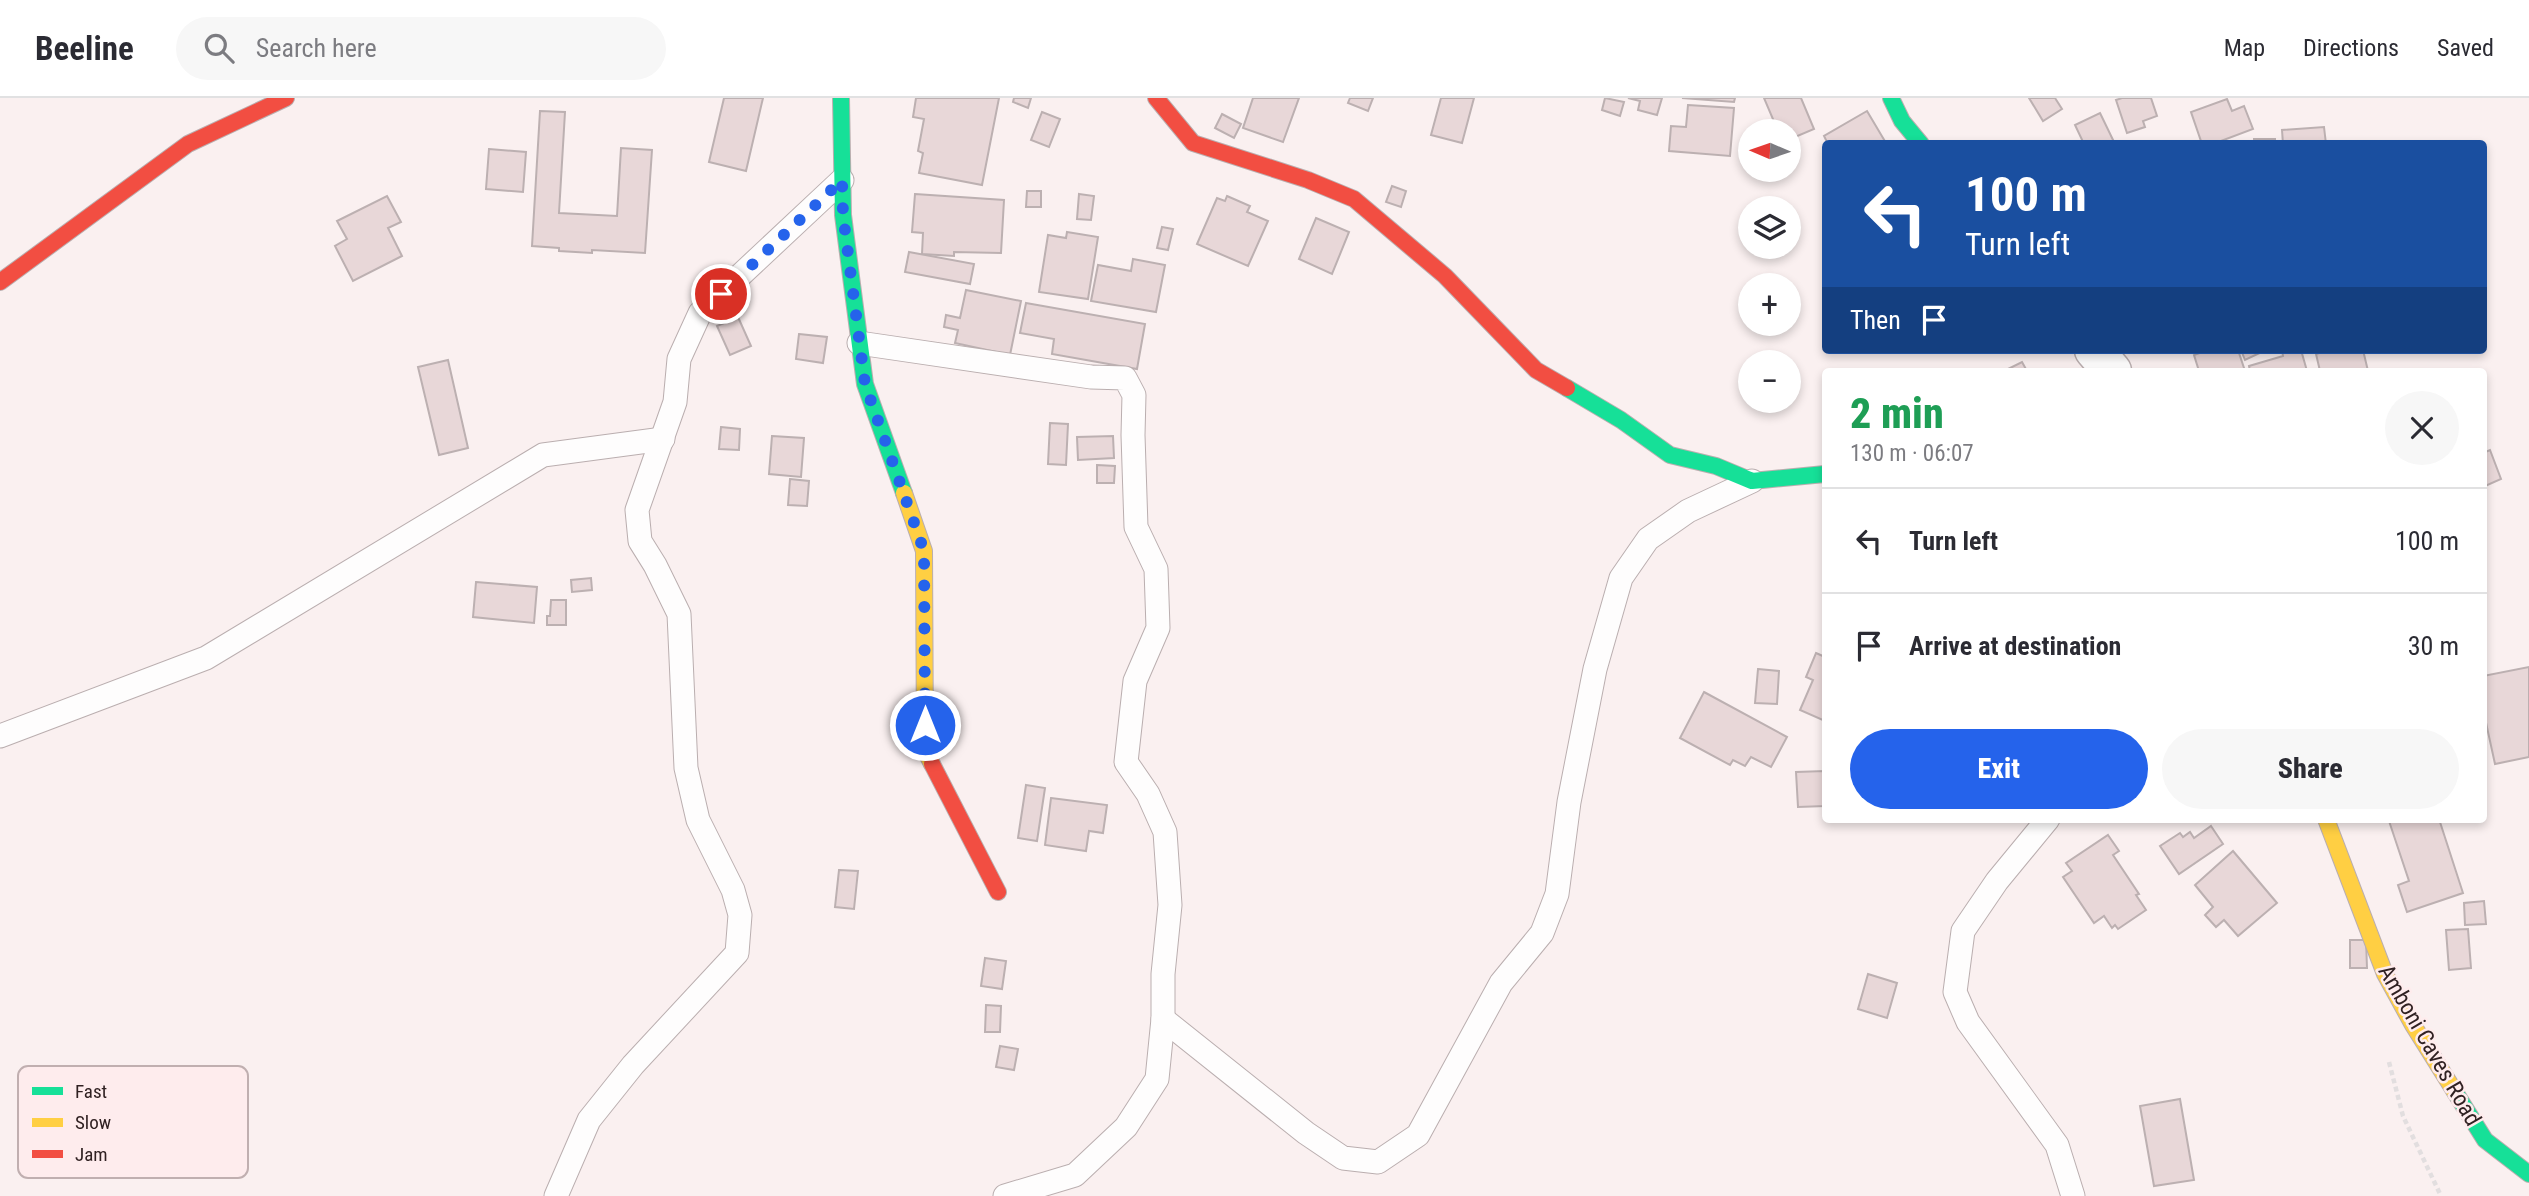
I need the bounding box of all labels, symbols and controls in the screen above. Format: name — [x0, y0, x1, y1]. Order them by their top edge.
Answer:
search box — [176, 17, 666, 80]
text: Beeline — [35, 29, 134, 68]
icon: search — [200, 29, 238, 67]
text: Search here — [256, 33, 377, 63]
text: Map — [2224, 34, 2265, 62]
text: Directions — [2303, 34, 2399, 62]
text: Saved — [2437, 34, 2494, 62]
north arrow — [1738, 119, 1801, 182]
map controls — [1738, 119, 1801, 413]
text: 100 m — [1965, 166, 2087, 223]
icon: left — [1850, 168, 1941, 259]
button: layers — [1738, 196, 1801, 259]
text: Turn left — [1965, 225, 2070, 263]
pin — [691, 264, 751, 324]
button: + — [1738, 273, 1801, 336]
icon: arrive — [702, 275, 740, 313]
icon: arrive — [1915, 301, 1953, 339]
text: Then — [1850, 305, 1901, 335]
button: − — [1738, 350, 1801, 413]
text: 2 min — [1850, 389, 1944, 438]
button: close — [2385, 391, 2459, 465]
text: 130 m · 06:07 — [1850, 440, 1974, 467]
icon: left — [1850, 522, 1888, 560]
text: Turn left — [1909, 526, 1998, 556]
text: 100 m — [2395, 526, 2459, 556]
icon: arrive — [1850, 627, 1888, 665]
text: Arrive at destination — [1909, 631, 2121, 661]
text: 30 m — [2408, 631, 2459, 661]
position arrow — [888, 688, 962, 762]
button: Exit — [1850, 729, 2148, 809]
button: Share — [2162, 729, 2459, 809]
street label: Amboni Caves Road — [2373, 960, 2487, 1131]
legend — [18, 1066, 248, 1178]
text: Fast — [75, 1080, 107, 1103]
text: Slow — [75, 1111, 111, 1134]
text: Jam — [75, 1143, 108, 1166]

